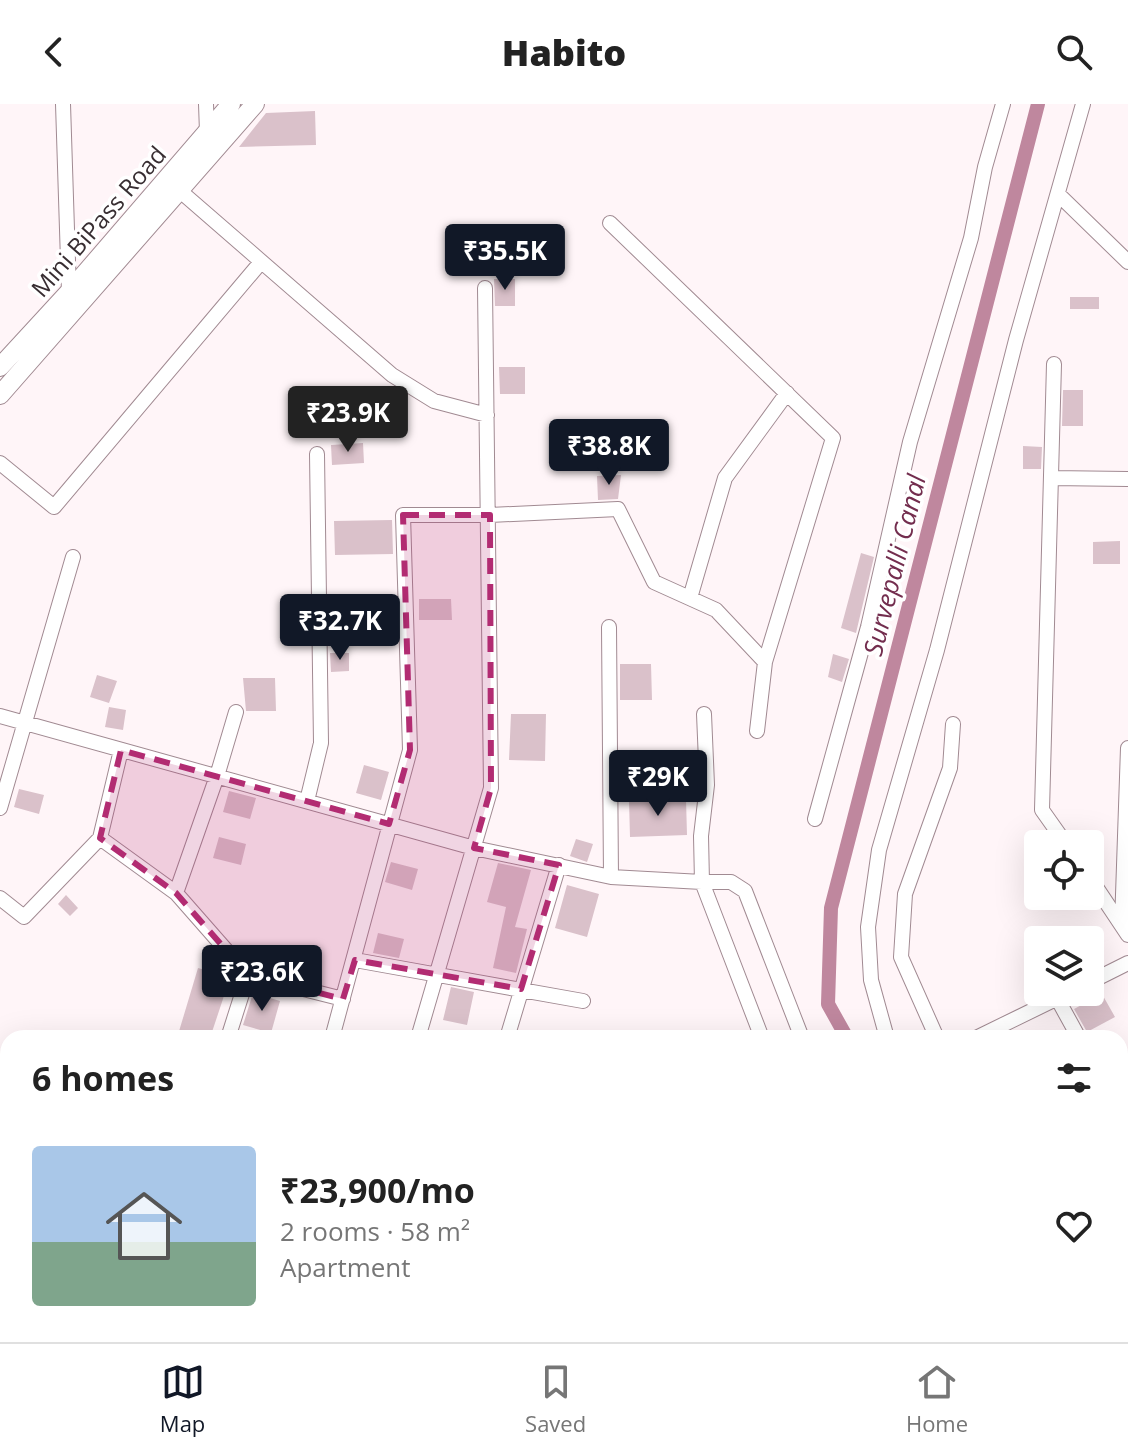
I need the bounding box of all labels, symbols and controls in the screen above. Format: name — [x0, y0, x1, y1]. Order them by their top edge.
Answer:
text: Habito — [502, 28, 626, 77]
icon: back — [32, 30, 76, 74]
icon: search — [1052, 30, 1096, 74]
street label: Mini BiPass Road — [23, 138, 173, 304]
pin: ₹35.5K — [440, 224, 570, 292]
text: ₹35.5K — [463, 232, 547, 268]
pin: ₹23.9K — [283, 386, 413, 454]
text: ₹23.9K — [306, 394, 390, 430]
pin: ₹38.8K — [544, 419, 674, 487]
text: ₹38.8K — [567, 427, 651, 463]
water label: Survepalli Canal — [854, 469, 934, 659]
pin: ₹32.7K — [275, 594, 405, 662]
text: ₹32.7K — [298, 602, 382, 638]
pin: ₹29K — [611, 750, 705, 818]
text: ₹29K — [627, 758, 689, 794]
map controls — [1024, 830, 1104, 1006]
button: locate — [1024, 830, 1104, 910]
button: layers — [1024, 926, 1104, 1006]
pin: ₹23.6K — [197, 945, 327, 1013]
text: ₹23.6K — [220, 953, 304, 989]
text: 6 homes — [32, 1055, 174, 1101]
icon: filters — [1052, 1056, 1096, 1100]
text: ₹23,900/mo — [280, 1167, 475, 1213]
icon: home — [96, 1178, 192, 1274]
icon: heart — [1052, 1204, 1096, 1248]
text: 2 rooms · 58 m² — [280, 1213, 470, 1249]
text: Apartment — [280, 1249, 411, 1285]
tab: Map — [160, 1360, 205, 1438]
tab: Saved — [525, 1360, 586, 1438]
tab: Home — [906, 1360, 968, 1438]

